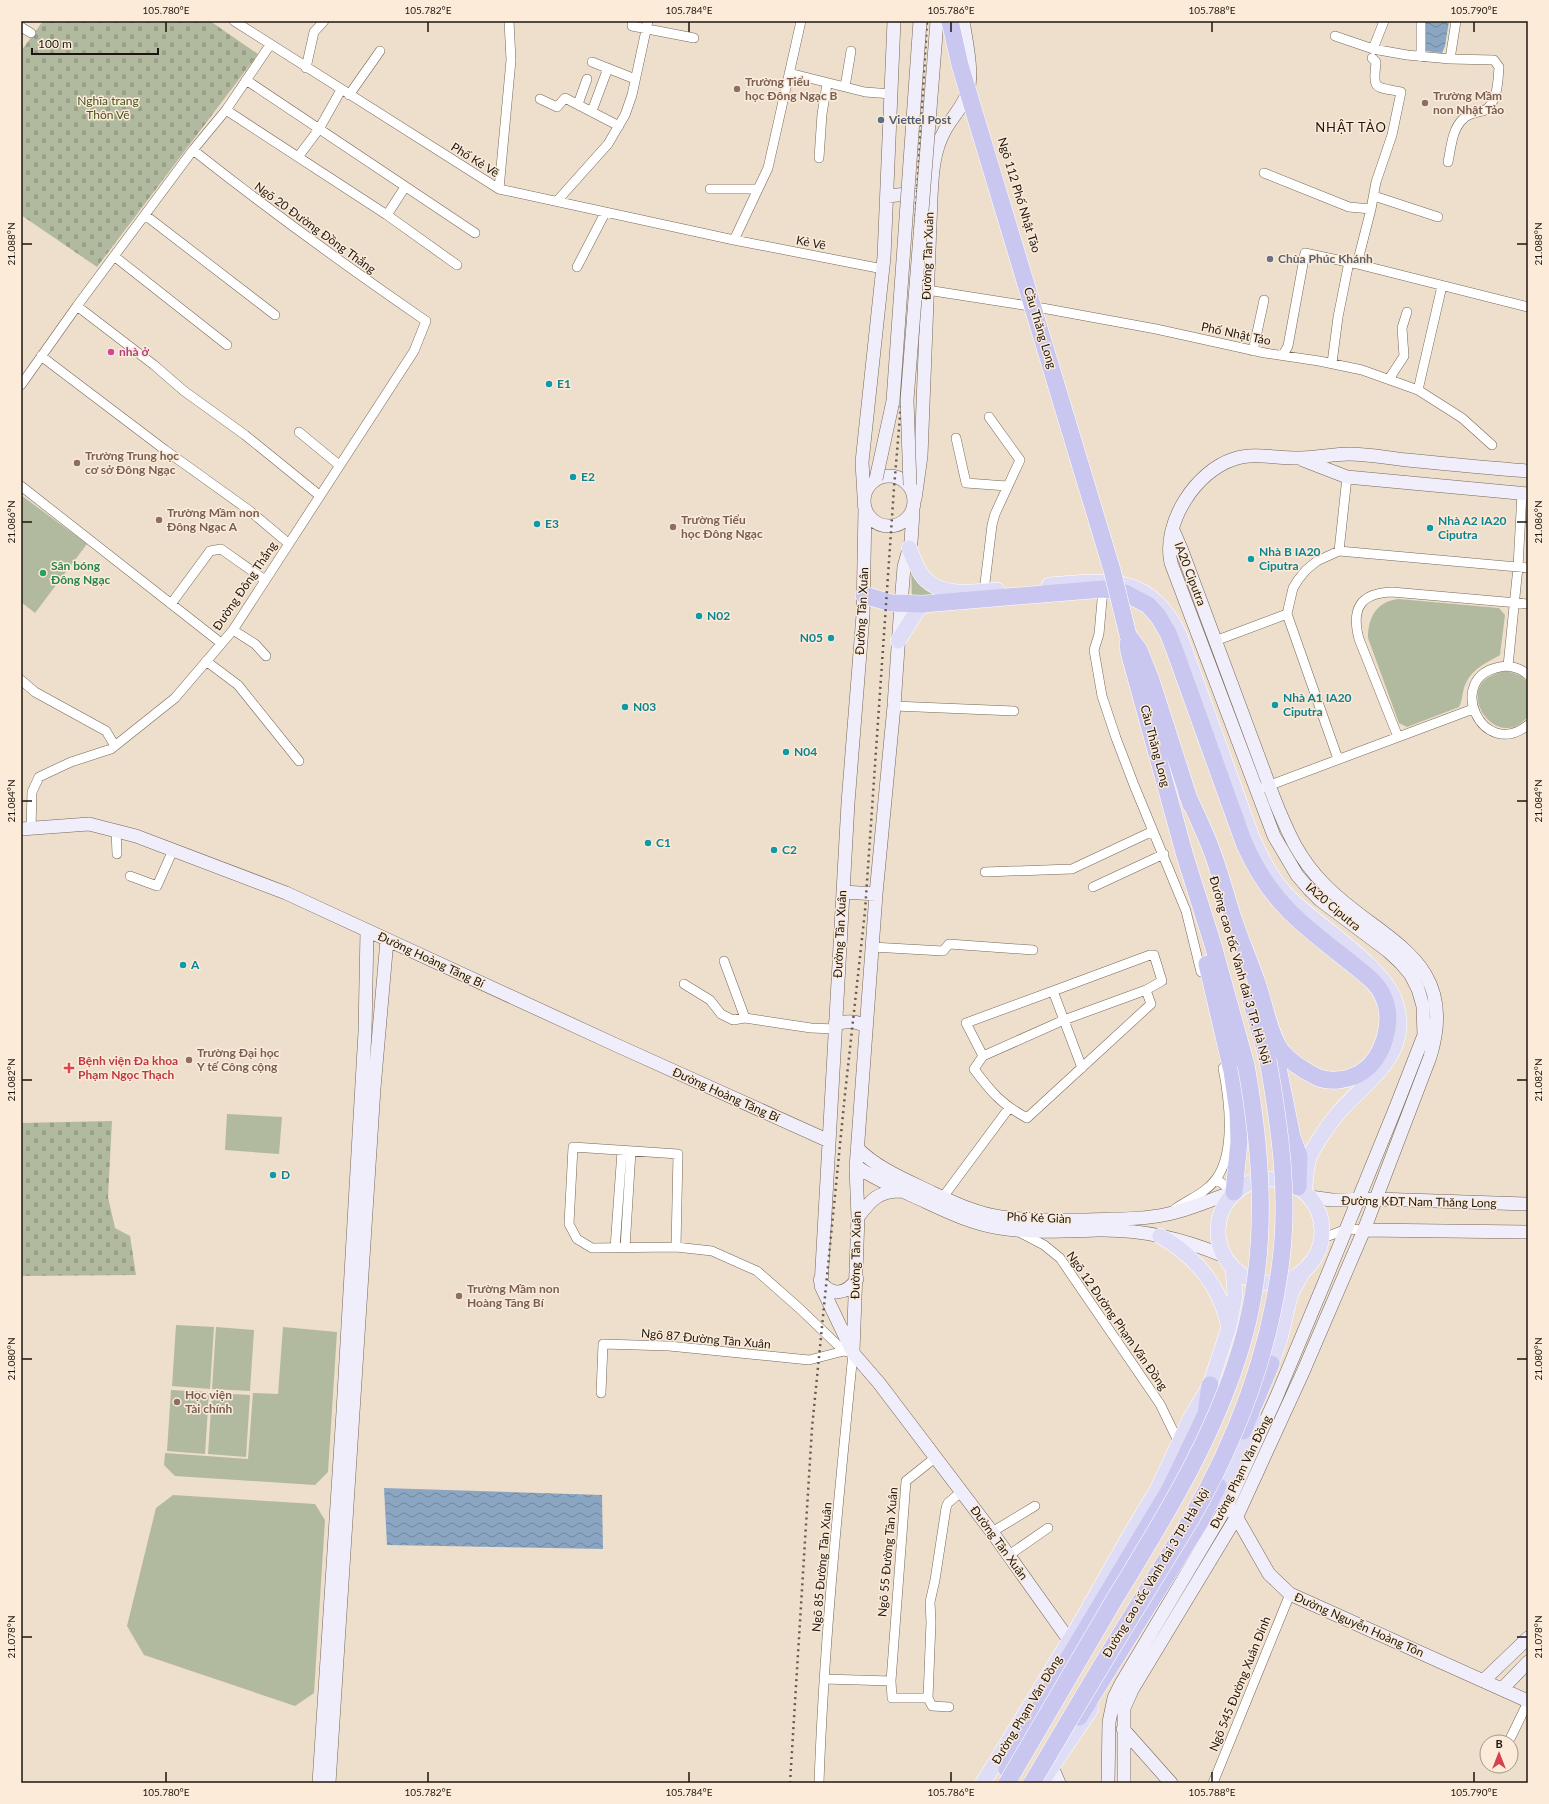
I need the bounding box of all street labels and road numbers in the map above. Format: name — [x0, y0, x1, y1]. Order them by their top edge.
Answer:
street label: Ngõ 112 Phố Nhật Tảo — [995, 135, 1044, 255]
street label: Phố Kẻ Vẽ — [448, 139, 502, 180]
street label: Ngõ 20 Đường Đồng Thắng — [252, 179, 379, 277]
street label: Đường Tân Xuân — [918, 212, 937, 300]
street label: Kẻ Vẽ — [795, 232, 827, 253]
street label: Cầu Thăng Long — [1021, 285, 1060, 370]
street label: Phố Nhật Tảo — [1200, 319, 1273, 348]
street label: Đường Đông Thắng — [209, 538, 280, 633]
street label: IA20 Ciputra — [1171, 540, 1210, 608]
street label: Đường Tân Xuân — [852, 567, 871, 655]
street label: Cầu Thăng Long — [1137, 703, 1174, 789]
street label: Đường cao tốc Vành đai 3 TP. Hà Nội — [1206, 874, 1275, 1066]
street label: IA20 Ciputra — [1303, 879, 1364, 934]
street label: Đường Tân Xuân — [830, 890, 849, 978]
street label: Đường Hoàng Tăng Bí — [376, 928, 488, 991]
street label: Đường Hoàng Tăng Bí — [670, 1064, 783, 1125]
street label: Đường KĐT Nam Thăng Long — [1341, 1193, 1497, 1210]
street label: Phố Kẻ Giàn — [1006, 1209, 1072, 1226]
street label: Đường Tân Xuân — [847, 1211, 864, 1299]
street label: Ngõ 12 Đường Phạm Văn Đồng — [1064, 1248, 1171, 1393]
street label: Ngõ 87 Đường Tân Xuân — [641, 1325, 772, 1352]
street label: Đường Phạm Văn Đồng — [1207, 1413, 1275, 1531]
street label: Đường cao tốc Vành đai 3 TP. Hà Nội — [1099, 1485, 1212, 1660]
street label: Ngõ 55 Đường Tân Xuân — [874, 1486, 901, 1617]
street label: Ngõ 85 Đường Tân Xuân — [808, 1501, 835, 1632]
street label: Đường Tân Xuân — [967, 1503, 1031, 1583]
street label: Đường Nguyễn Hoàng Tôn — [1292, 1589, 1427, 1660]
street label: Ngõ 545 Đường Xuân Đỉnh — [1206, 1614, 1273, 1753]
street label: Đường Phạm Văn Đồng — [988, 1653, 1065, 1767]

